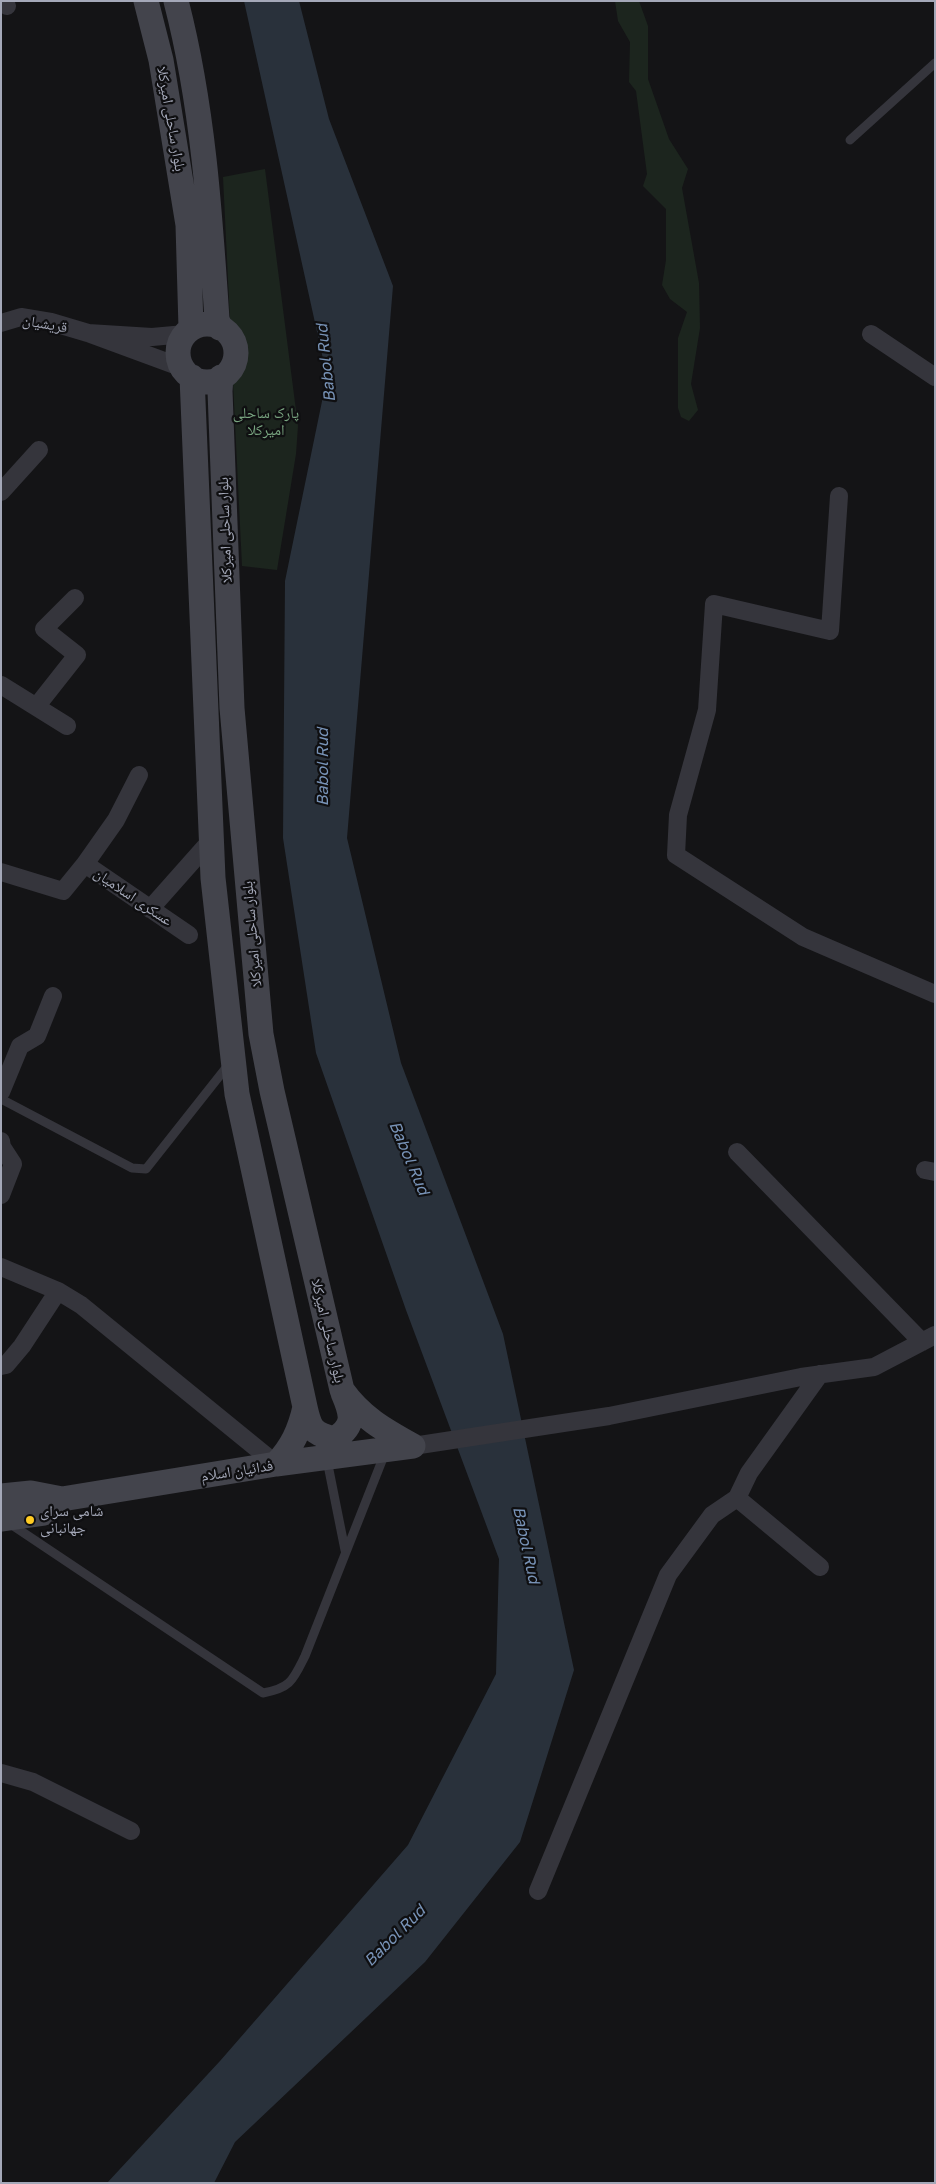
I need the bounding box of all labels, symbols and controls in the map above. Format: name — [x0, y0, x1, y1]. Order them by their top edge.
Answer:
street label: بلوار ساحلی امیرکلا — [153, 65, 189, 173]
street label: قریشیان — [21, 311, 69, 337]
water label: Babol Rud — [312, 323, 340, 403]
park label: پارک ساحلی امیرکلا — [233, 404, 299, 439]
street label: بلوار ساحلی امیرکلا — [214, 477, 236, 583]
water label: Babol Rud — [313, 728, 333, 806]
street label: عسکری اسلامیان — [90, 864, 176, 930]
street label: بلوار ساحلی امیرکلا — [238, 880, 266, 988]
water label: Babol Rud — [385, 1118, 433, 1198]
street label: بلوار ساحلی امیرکلا — [307, 1277, 349, 1385]
street label: فدائیان اسلام — [200, 1456, 274, 1486]
place label: شامی سرای جهانبانی — [40, 1502, 103, 1537]
water label: Babol Rud — [508, 1505, 544, 1585]
marker: شامی سرای جهانبانی — [24, 1514, 36, 1526]
water label: Babol Rud — [360, 1901, 430, 1971]

